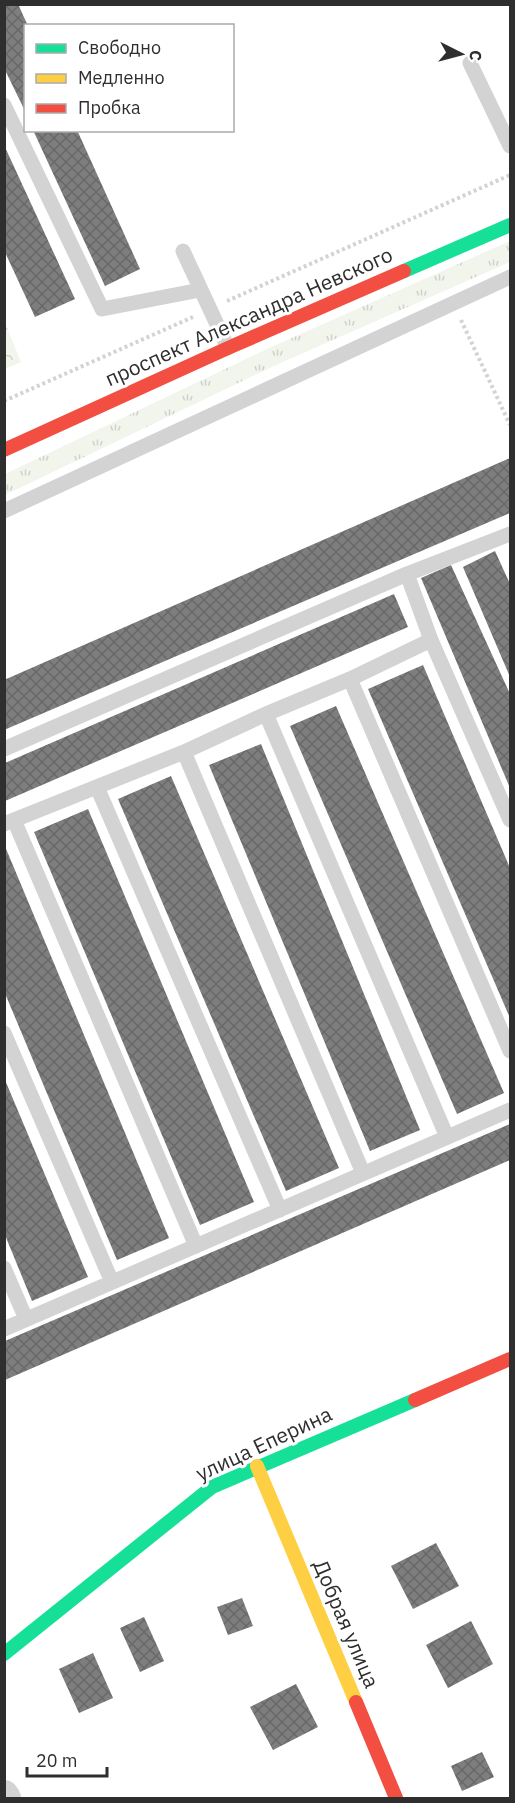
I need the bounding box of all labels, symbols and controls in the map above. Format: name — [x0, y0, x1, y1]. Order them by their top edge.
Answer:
legend — [24, 24, 234, 132]
north arrow — [431, 24, 491, 84]
text: Свободно — [78, 36, 161, 59]
text: С — [465, 49, 486, 62]
text: Медленно — [78, 66, 165, 89]
text: Пробка — [78, 96, 141, 119]
street label: проспект Александра Невского — [100, 240, 397, 392]
street label: улица Еперина — [191, 1399, 336, 1487]
street label: Добрая улица — [307, 1555, 386, 1692]
scale bar — [27, 1740, 106, 1778]
text: 20 m — [36, 1749, 78, 1772]

